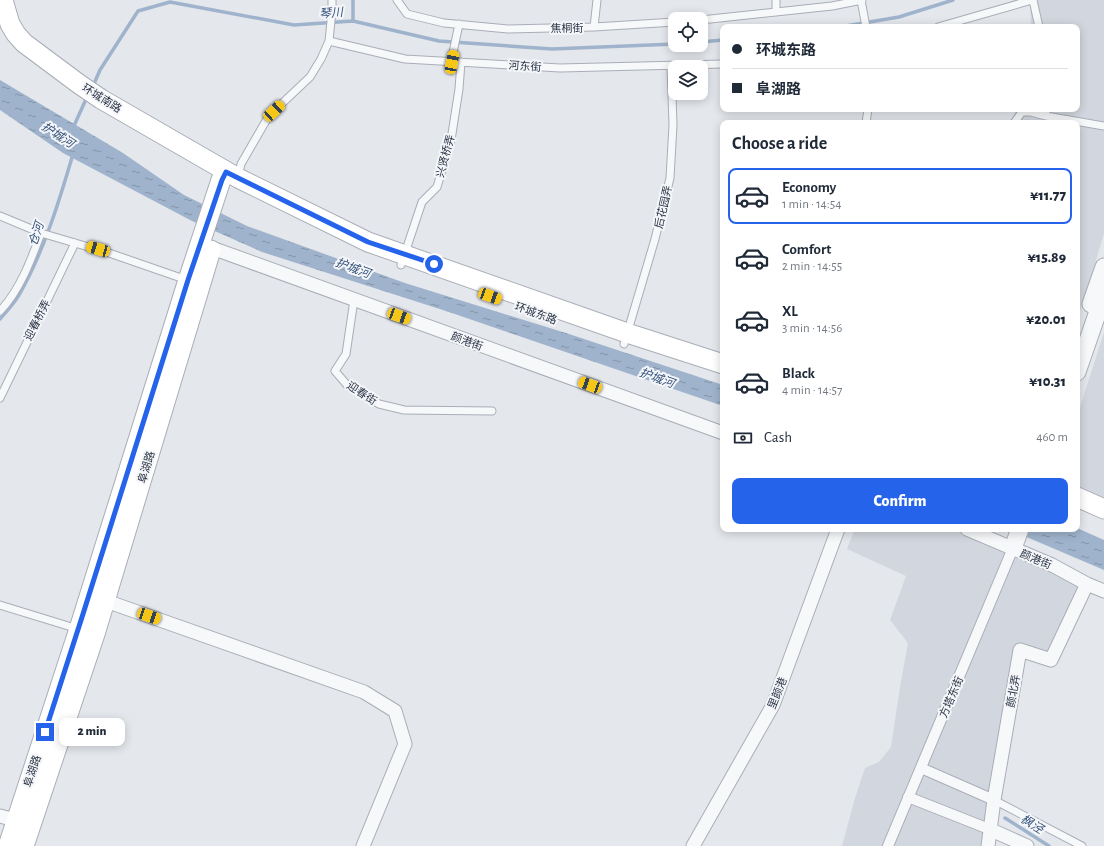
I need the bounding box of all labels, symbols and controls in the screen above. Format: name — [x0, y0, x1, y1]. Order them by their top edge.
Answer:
water label: 琴川 — [319, 6, 345, 20]
map controls — [668, 12, 708, 100]
button: locate — [668, 12, 708, 52]
street label: 焦桐街 — [550, 22, 584, 34]
text: 环城东路 — [756, 43, 816, 58]
car — [444, 49, 460, 75]
street label: 河东街 — [508, 59, 542, 73]
button: layers — [668, 60, 708, 100]
street label: 环城南路 — [80, 81, 124, 115]
text: 阜湖路 — [756, 82, 801, 97]
car — [261, 98, 287, 124]
water label: 护城河 — [40, 119, 79, 151]
street label: 兴贤桥弄 — [434, 133, 456, 179]
text: Choose a ride — [732, 135, 827, 153]
icon: car — [734, 178, 770, 214]
text: Economy — [782, 180, 836, 195]
street label: 后花园弄 — [653, 184, 674, 230]
text: ¥11.77 — [1030, 188, 1066, 203]
text: 1 min · 14:54 — [782, 198, 842, 211]
water label: 仓河 — [25, 218, 46, 247]
car — [85, 240, 111, 258]
icon: car — [734, 240, 770, 276]
text: Comfort — [782, 242, 831, 257]
text: ¥15.89 — [1027, 250, 1066, 265]
water label: 护城河 — [334, 255, 374, 280]
route start — [425, 255, 443, 273]
text: 2 min · 14:55 — [782, 260, 842, 273]
car — [477, 286, 503, 306]
street label: 迎春桥弄 — [22, 298, 52, 342]
street label: 环城东路 — [513, 300, 559, 326]
icon: car — [734, 302, 770, 338]
text: XL — [782, 304, 798, 319]
car — [386, 306, 412, 326]
text: ¥20.01 — [1026, 312, 1066, 327]
text: 3 min · 14:56 — [782, 322, 842, 335]
street label: 颜港街 — [449, 330, 485, 352]
icon: car — [734, 364, 770, 400]
water label: 护城河 — [638, 365, 678, 390]
text: Black — [782, 366, 815, 381]
text: ¥10.31 — [1029, 374, 1066, 389]
car — [577, 375, 603, 395]
street label: 迎春街 — [345, 379, 379, 407]
text: 4 min · 14:57 — [782, 384, 842, 397]
icon: cash — [732, 427, 754, 449]
text: Cash — [764, 430, 792, 445]
text: 460 m — [1036, 431, 1068, 444]
street label: 阜湖路 — [135, 449, 157, 485]
button: Confirm — [732, 478, 1068, 524]
street label: 颜港街 — [1018, 547, 1054, 571]
car — [136, 606, 162, 626]
street label: 方塔东街 — [937, 674, 965, 720]
street label: 颜北弄 — [1004, 674, 1022, 708]
street label: 里颜港 — [765, 675, 789, 711]
callout: 2 min — [59, 718, 125, 746]
route end — [36, 723, 54, 741]
text: 2 min — [77, 725, 107, 738]
street label: 阜湖路 — [21, 753, 43, 789]
water label: 枫泾 — [1019, 812, 1047, 836]

